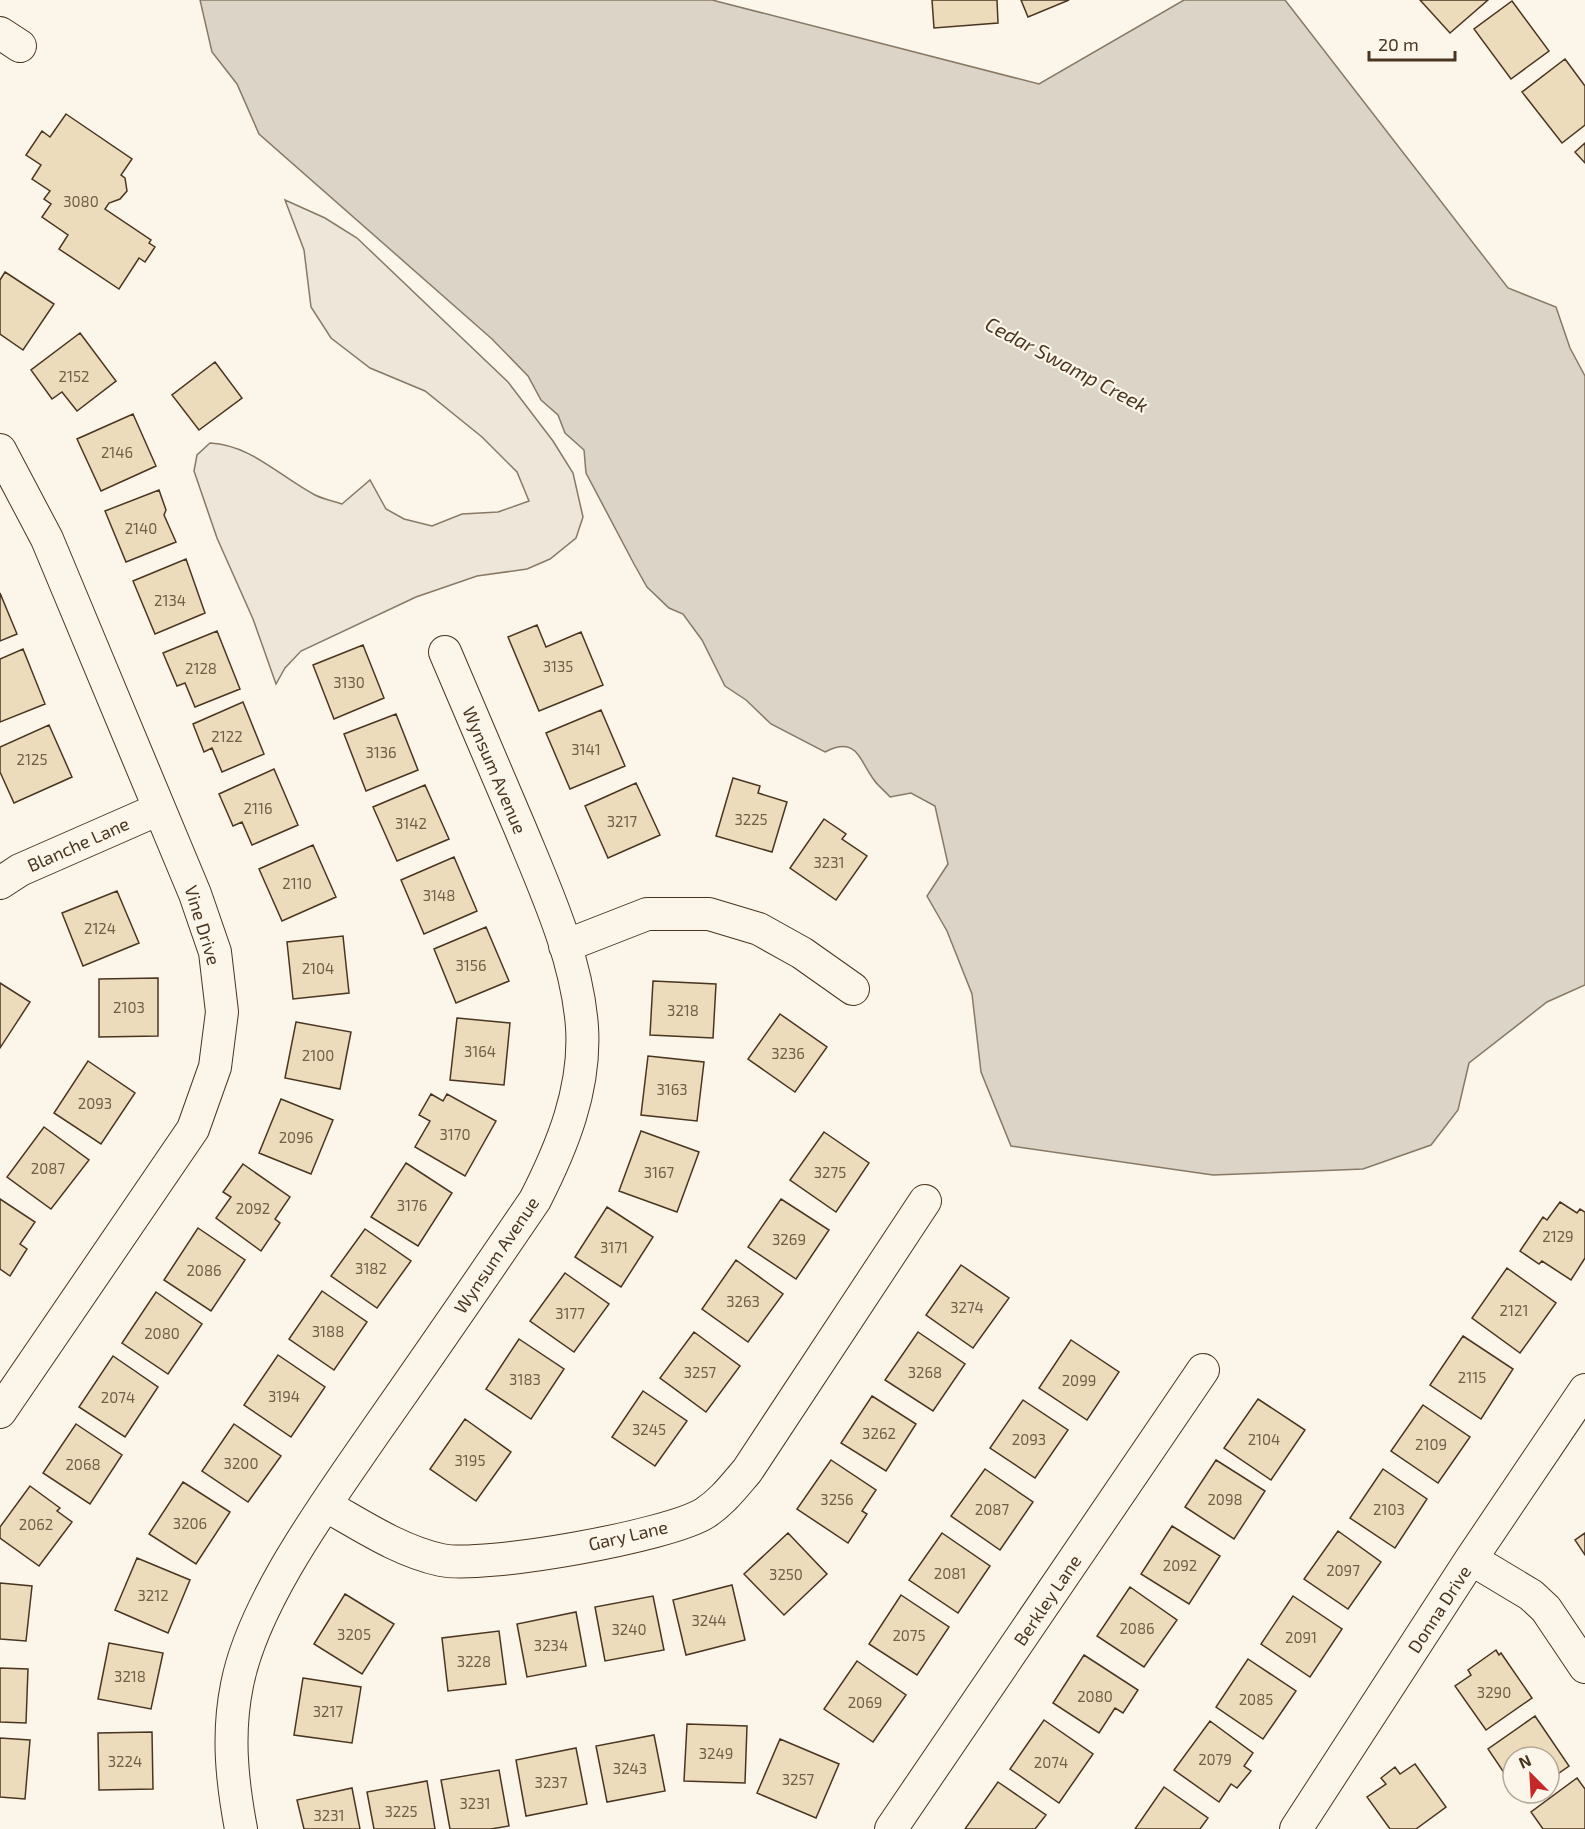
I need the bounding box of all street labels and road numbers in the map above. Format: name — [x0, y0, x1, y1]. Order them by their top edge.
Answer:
street label: Wynsum Avenue — [458, 703, 532, 837]
street label: Blanche Lane — [24, 812, 132, 876]
street label: Vine Drive — [180, 882, 226, 968]
street label: Wynsum Avenue — [449, 1192, 543, 1318]
street label: Gary Lane — [586, 1515, 670, 1555]
street label: Berkley Lane — [1009, 1551, 1085, 1649]
street label: Donna Drive — [1403, 1561, 1475, 1657]

